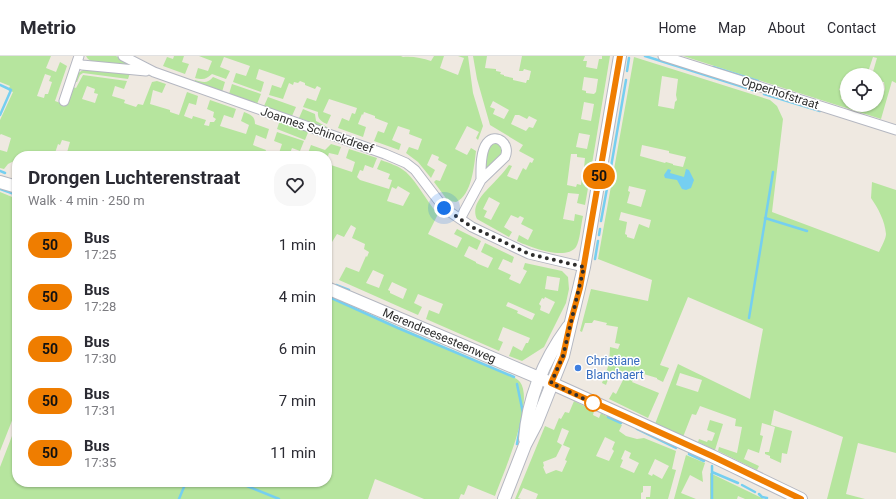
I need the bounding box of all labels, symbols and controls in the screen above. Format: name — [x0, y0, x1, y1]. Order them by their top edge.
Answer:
text: Metrio — [20, 16, 76, 39]
text: Home — [658, 20, 696, 36]
text: Map — [718, 20, 746, 36]
text: About — [768, 20, 805, 36]
text: Contact — [827, 20, 876, 36]
map controls — [840, 68, 884, 112]
button: locate — [840, 68, 884, 112]
street label: Opperhofstraat — [739, 74, 821, 112]
street label: Joannes Schinckdreef — [259, 104, 376, 156]
line badge: 50 — [581, 163, 617, 189]
button: heart — [274, 164, 316, 206]
text: Drongen Luchterenstraat — [28, 166, 240, 189]
text: 50 — [591, 168, 607, 184]
text: Walk · 4 min · 250 m — [28, 193, 145, 208]
your location — [434, 198, 454, 218]
text: Bus — [84, 229, 110, 247]
text: 1 min — [279, 236, 316, 254]
text: 50 — [42, 237, 58, 253]
text: 17:25 — [84, 247, 116, 262]
text: Bus — [84, 281, 110, 299]
text: 4 min — [279, 288, 316, 306]
text: 50 — [42, 289, 58, 305]
text: 17:28 — [84, 299, 116, 314]
street label: Merendreesesteenweg — [381, 305, 498, 366]
text: Bus — [84, 333, 110, 351]
text: 6 min — [279, 340, 316, 358]
text: 50 — [42, 341, 58, 357]
text: 17:30 — [84, 351, 116, 366]
place label: Christiane Blanchaert — [586, 354, 644, 382]
marker: Christiane Blanchaert — [573, 363, 583, 373]
text: Bus — [84, 385, 110, 403]
text: 7 min — [279, 392, 316, 410]
text: 50 — [42, 393, 58, 409]
unlabelled marker — [584, 394, 602, 412]
text: 17:31 — [84, 403, 116, 418]
text: Bus — [84, 437, 110, 455]
text: 11 min — [270, 444, 316, 462]
text: 50 — [42, 445, 58, 461]
text: 17:35 — [84, 455, 116, 470]

